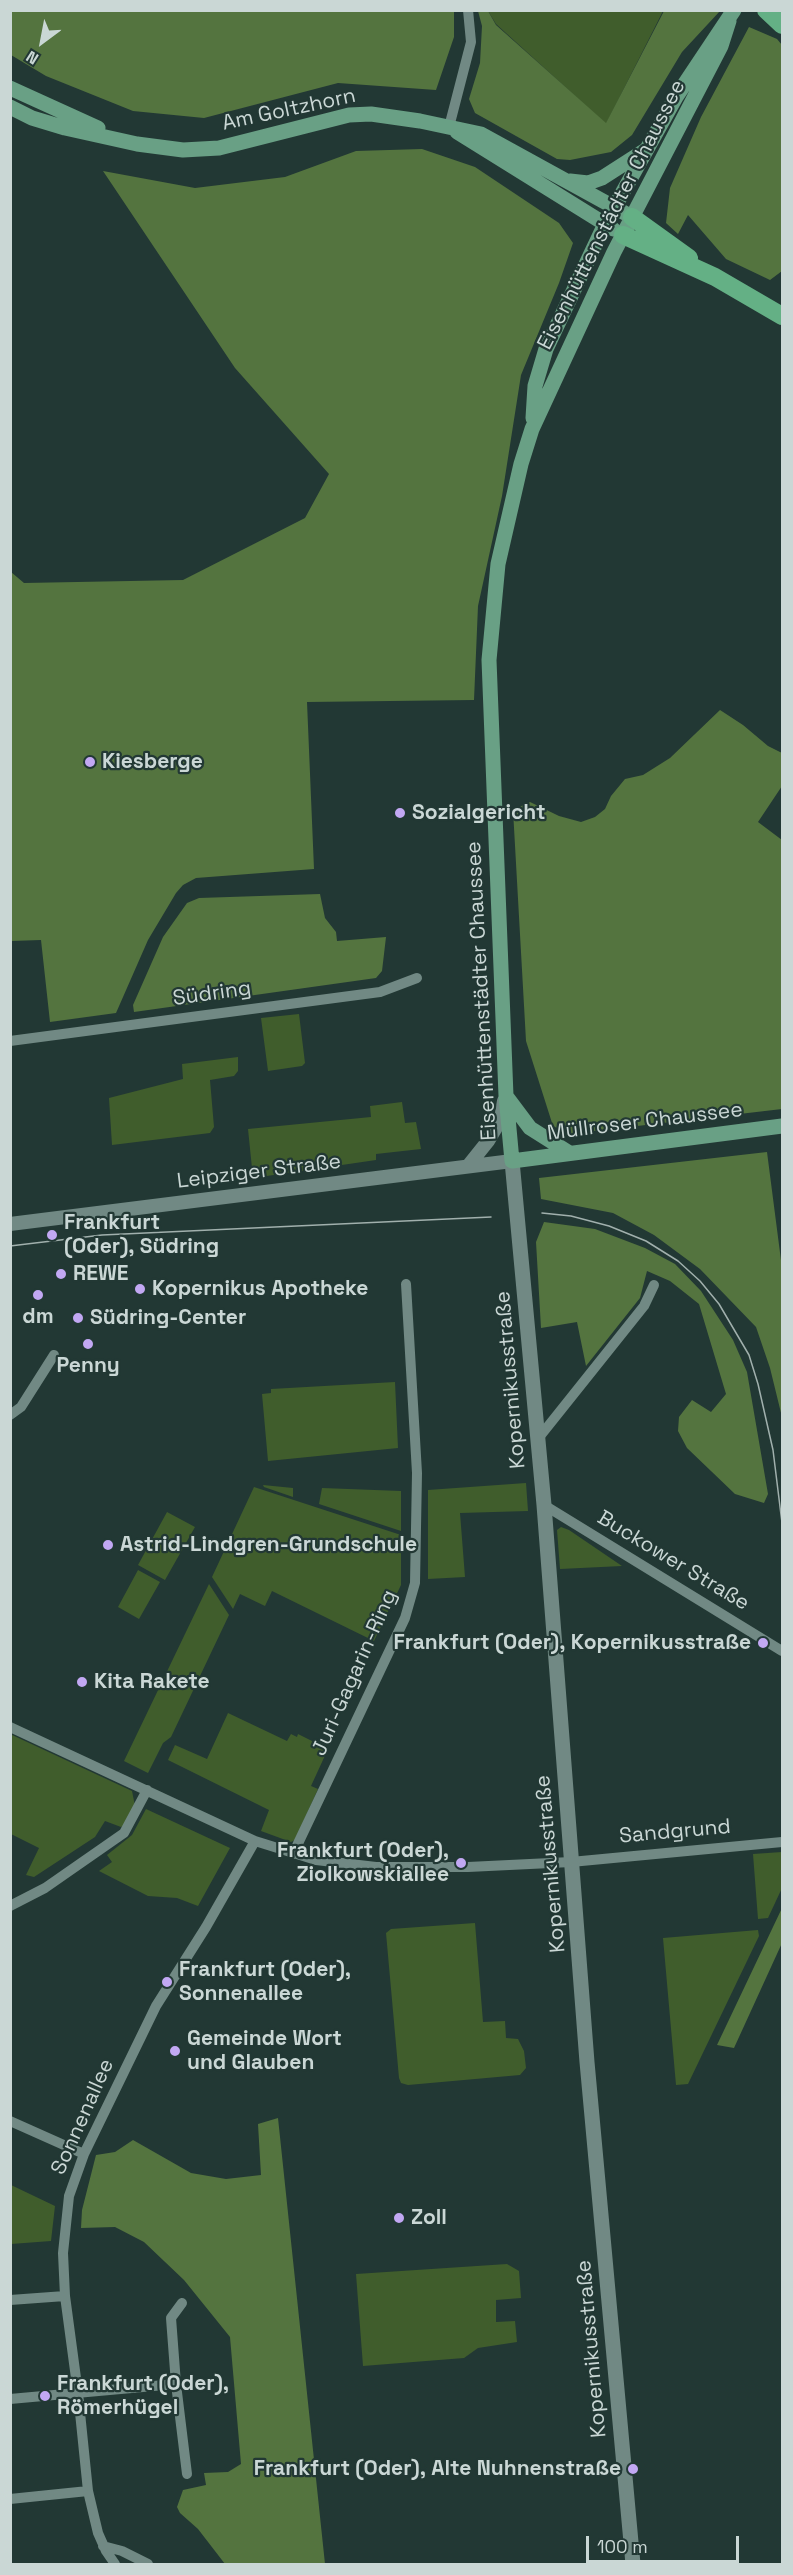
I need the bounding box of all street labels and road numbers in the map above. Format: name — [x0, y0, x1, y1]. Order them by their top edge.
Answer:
street label: Eisenhüttenstädter Chaussee — [533, 76, 691, 354]
street label: Am Goltzhorn — [220, 84, 358, 136]
street label: Eisenhüttenstädter Chaussee — [462, 841, 502, 1141]
street label: Südring — [171, 976, 253, 1012]
street label: Müllroser Chaussee — [546, 1098, 744, 1146]
street label: Leipziger Straße — [175, 1149, 343, 1195]
street label: Kopernikusstraße — [491, 1290, 531, 1470]
street label: Buckower Straße — [592, 1506, 754, 1616]
street label: Juri-Gagarin-Ring — [307, 1586, 403, 1760]
street label: Kopernikusstraße — [531, 1774, 571, 1954]
street label: Sandgrund — [618, 1815, 732, 1849]
street label: Sonnenallee — [46, 2055, 120, 2179]
street label: Kopernikusstraße — [572, 2259, 612, 2439]

